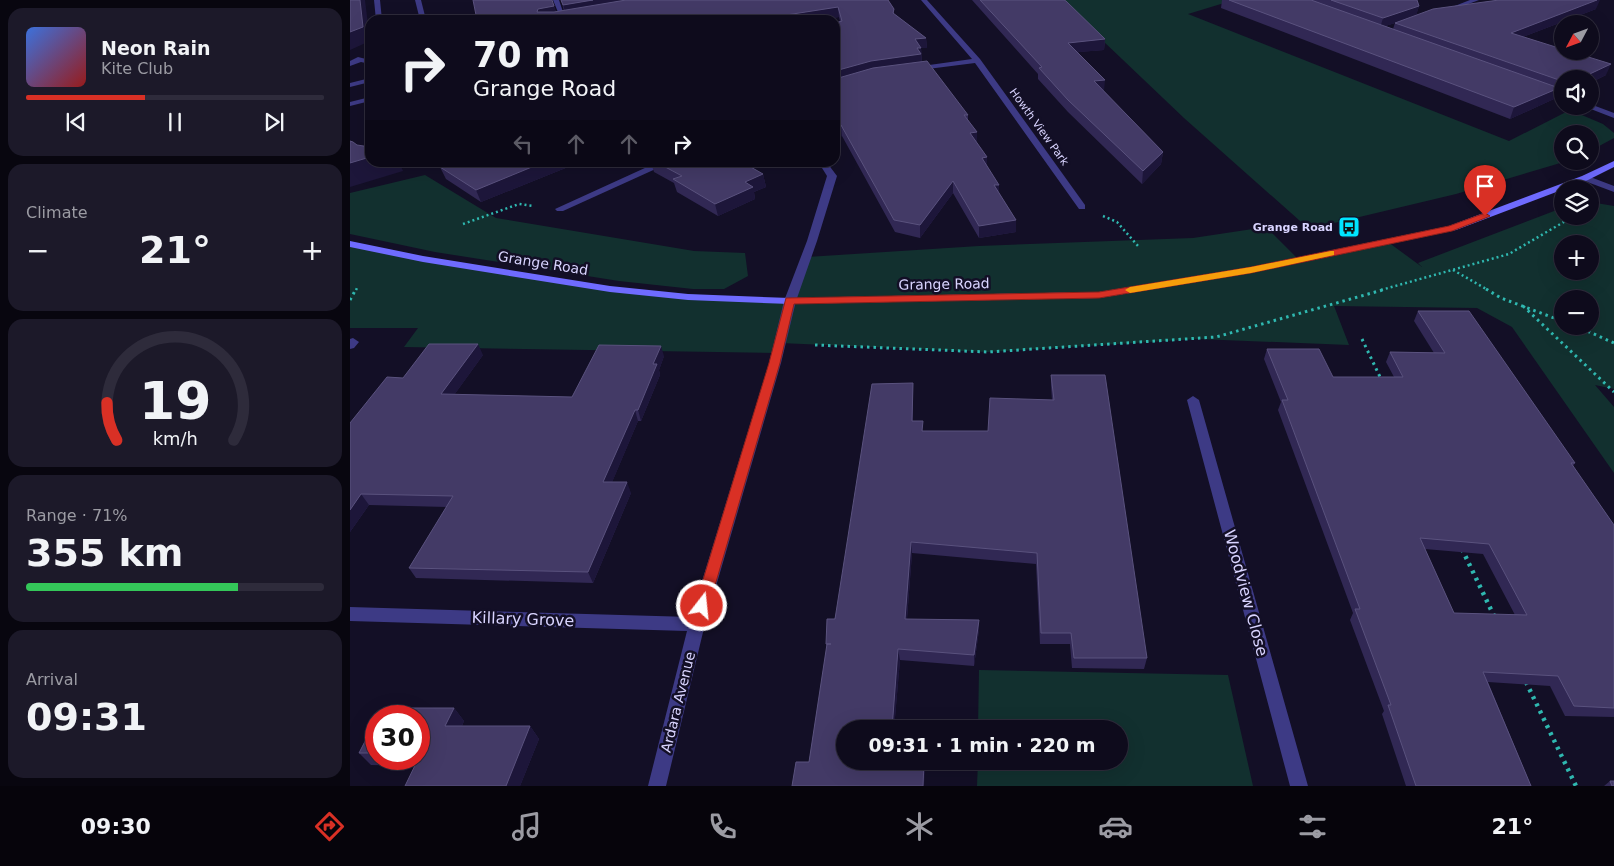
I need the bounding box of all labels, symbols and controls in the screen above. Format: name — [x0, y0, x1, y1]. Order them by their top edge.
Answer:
north arrow — [1554, 15, 1599, 60]
map controls — [1554, 15, 1599, 335]
icon: right — [390, 35, 455, 100]
text: 70 m — [473, 35, 570, 75]
text: Neon Rain — [101, 37, 210, 59]
text: Kite Club — [101, 59, 173, 78]
button: sound — [1554, 70, 1599, 115]
text: Grange Road — [473, 76, 616, 101]
street label: Howth View Park — [1007, 86, 1072, 169]
icon: previous — [62, 108, 90, 136]
icon: pause — [161, 108, 189, 136]
icon: next — [260, 108, 288, 136]
button: search — [1554, 125, 1599, 170]
icon: left — [509, 130, 537, 158]
icon: ahead — [562, 130, 590, 158]
icon: ahead — [615, 130, 643, 158]
icon: right — [668, 130, 696, 158]
pin — [1464, 165, 1506, 216]
icon: arrive — [1471, 172, 1499, 200]
button: layers — [1554, 180, 1599, 225]
text: Climate — [26, 203, 88, 222]
bus stop icon: Grange Road — [1337, 215, 1361, 239]
place label: Grange Road — [1253, 221, 1333, 234]
text: 21° — [139, 228, 211, 272]
text: − — [26, 234, 49, 267]
text: + — [301, 234, 324, 267]
button: + — [1554, 235, 1599, 280]
street label: Grange Road — [497, 248, 589, 278]
street label: Grange Road — [898, 275, 990, 293]
button: − — [1554, 290, 1599, 335]
text: 19 — [139, 371, 211, 431]
text: km/h — [152, 428, 198, 449]
text: Range · 71% — [26, 506, 128, 525]
street label: Woodview Close — [1220, 528, 1272, 658]
text: 355 km — [26, 531, 183, 575]
position arrow — [675, 579, 727, 631]
street label: Killary Grove — [471, 608, 575, 630]
street label: Ardara Avenue — [658, 650, 698, 754]
text: Arrival — [26, 670, 78, 689]
text: 09:31 — [26, 695, 147, 739]
speed limit sign: 30 — [365, 705, 430, 770]
text: 09:31 · 1 min · 220 m — [868, 734, 1096, 756]
icon: directions — [312, 809, 347, 844]
icon: music — [509, 809, 544, 844]
icon: phone — [705, 809, 740, 844]
icon: climate — [902, 809, 937, 844]
icon: car — [1098, 809, 1133, 844]
icon: filters — [1295, 809, 1330, 844]
text: 09:30 — [81, 814, 151, 839]
text: 21° — [1492, 814, 1533, 839]

